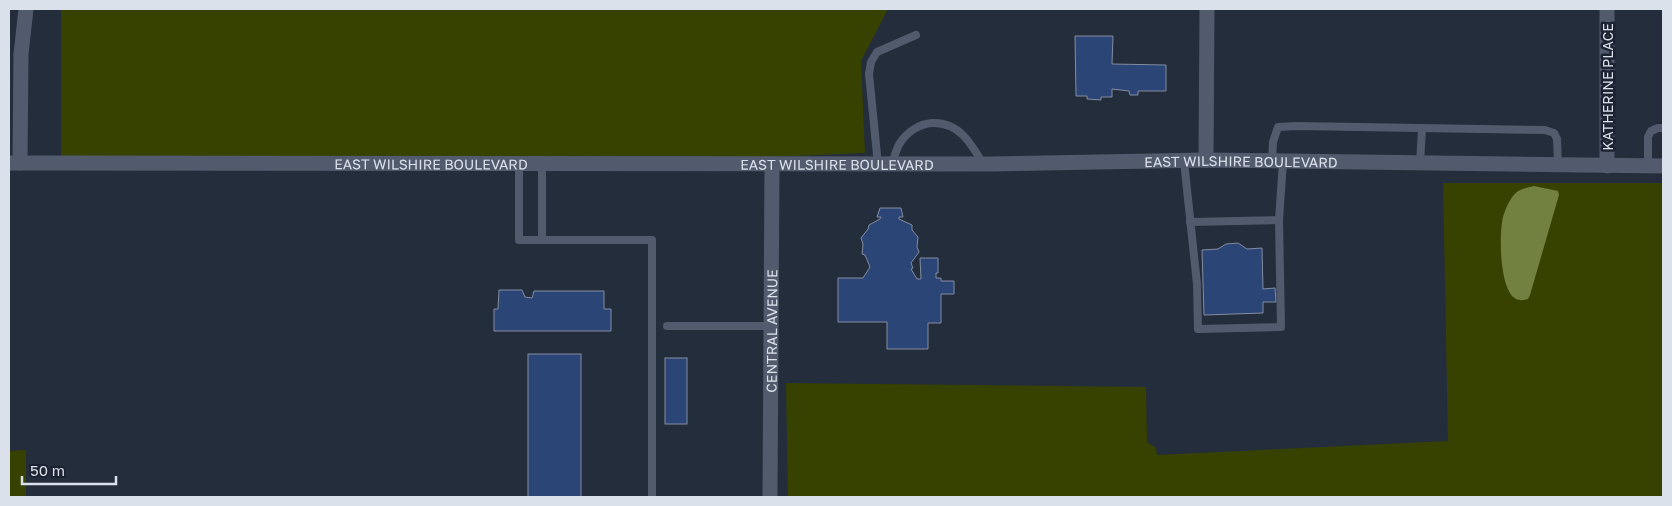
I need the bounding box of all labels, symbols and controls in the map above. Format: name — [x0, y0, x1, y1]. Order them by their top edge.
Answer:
street label: KATHERINE PLACE — [1599, 23, 1616, 151]
street label: EAST WILSHIRE BOULEVARD — [1144, 151, 1338, 170]
street label: EAST WILSHIRE BOULEVARD — [334, 155, 528, 172]
street label: EAST WILSHIRE BOULEVARD — [740, 155, 934, 172]
street label: CENTRAL AVENUE — [762, 269, 780, 393]
scale bar — [22, 454, 116, 486]
text: 50 m — [30, 461, 65, 479]

